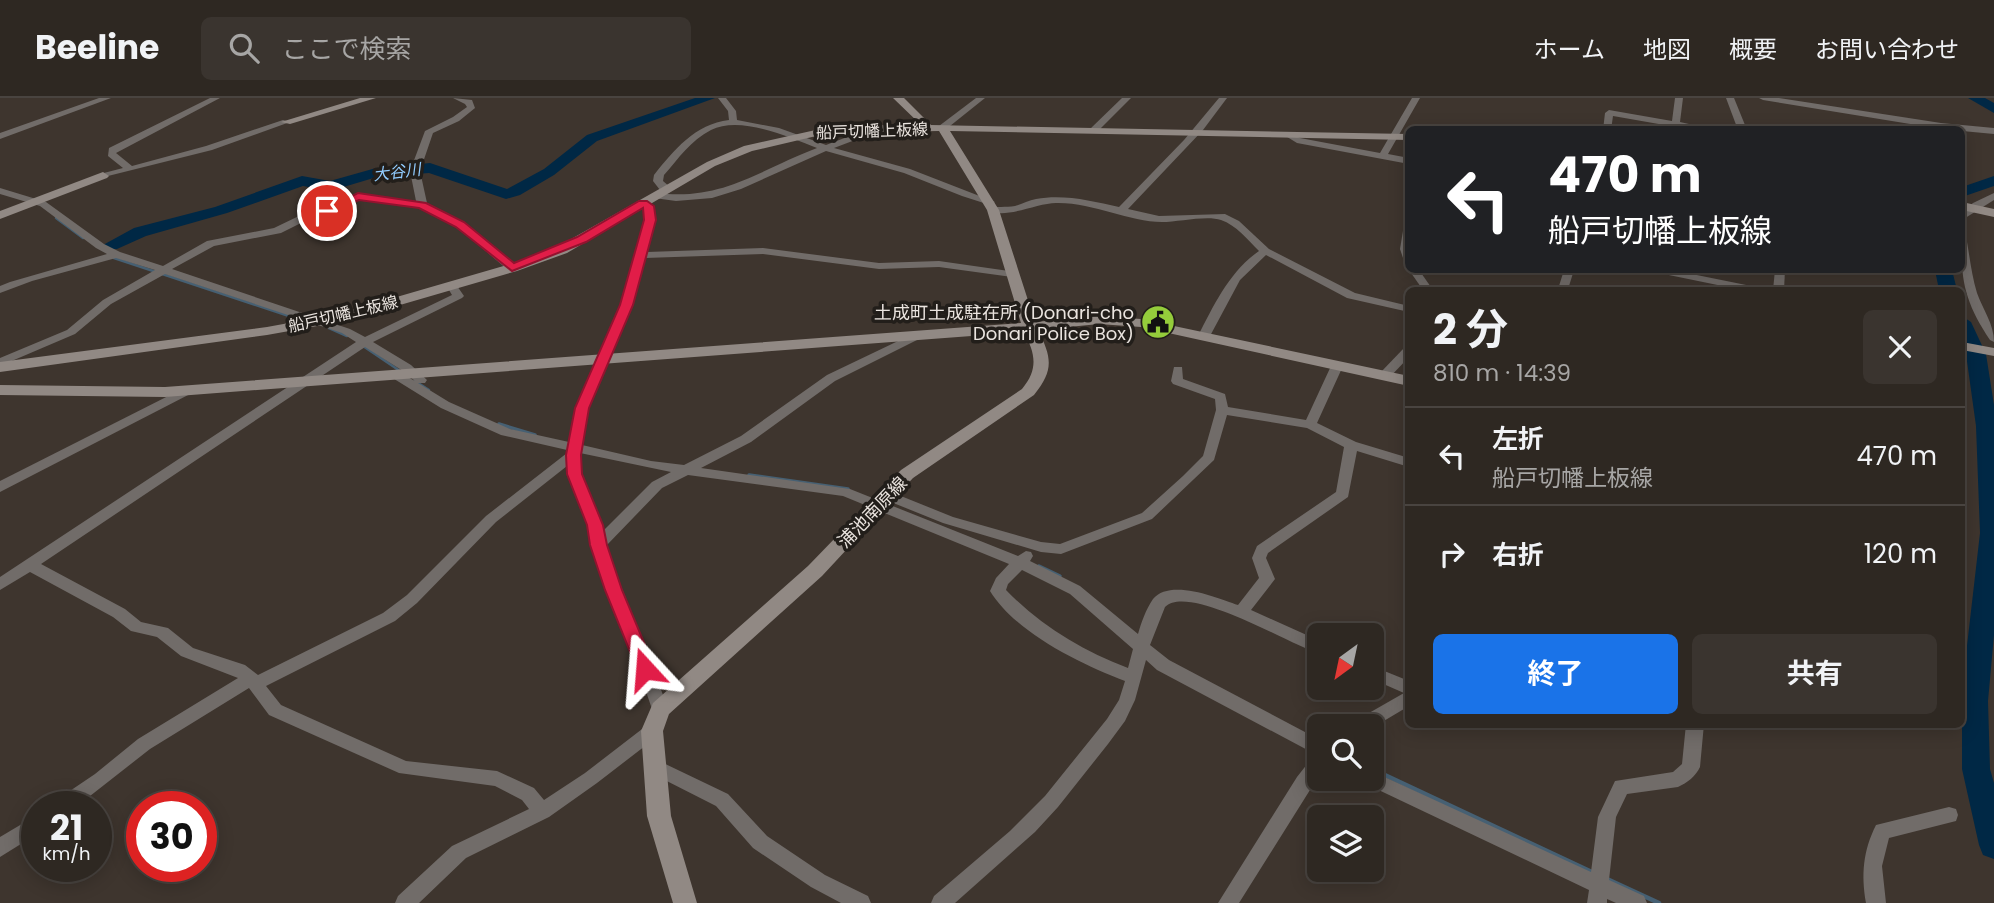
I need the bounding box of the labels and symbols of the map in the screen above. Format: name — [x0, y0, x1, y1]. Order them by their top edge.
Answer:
street label: 船戸切幡上板線 — [816, 118, 928, 144]
water label: 大谷川 — [372, 157, 424, 186]
pin — [297, 181, 357, 241]
street label: 船戸切幡上板線 — [286, 290, 400, 338]
place label: 土成町土成駐在所 (Donari-cho Donari Police Box) — [874, 300, 1134, 346]
public building icon: 土成町土成駐在所 (Donari-cho Donari Police Box) — [1139, 303, 1177, 341]
street label: 浦池南原線 — [832, 471, 912, 553]
north arrow — [1307, 623, 1384, 700]
position arrow — [608, 632, 682, 706]
speed limit sign: 30 — [126, 791, 217, 882]

